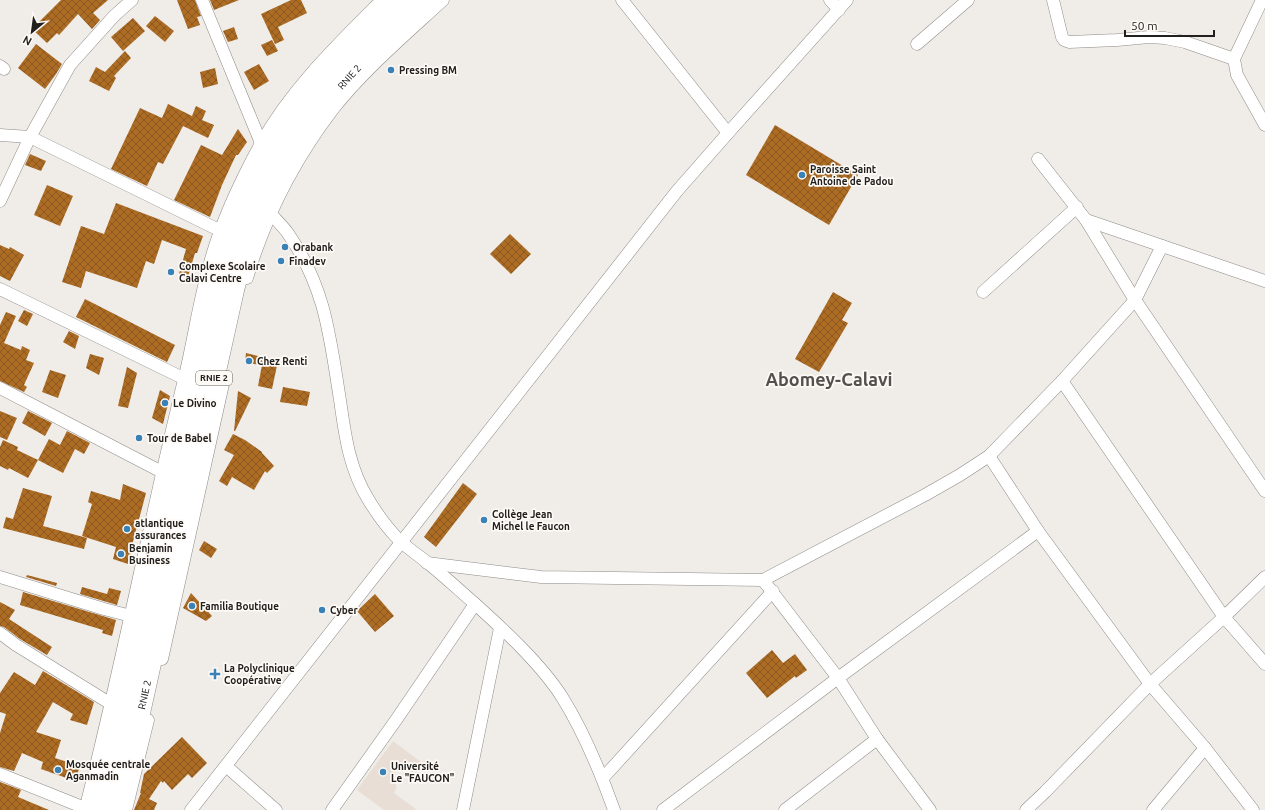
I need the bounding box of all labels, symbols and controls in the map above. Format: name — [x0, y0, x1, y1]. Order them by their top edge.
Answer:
north arrow — [12, 12, 52, 52]
scale bar — [1125, 12, 1214, 38]
text: 50 m — [1131, 19, 1158, 32]
text: N — [21, 34, 34, 48]
street label: RNIE 2 — [335, 62, 363, 91]
marker: Pressing BM — [386, 65, 396, 75]
place label: Pressing BM — [399, 65, 457, 76]
place label: Paroisse Saint Antoine de Padou — [810, 164, 894, 187]
marker: Paroisse Saint Antoine de Padou — [797, 170, 807, 180]
marker: Orabank — [280, 242, 290, 252]
place label: Orabank — [293, 242, 334, 253]
marker: Finadev — [276, 256, 286, 266]
place label: Finadev — [289, 256, 326, 267]
place label: Complexe Scolaire Calavi Centre — [179, 261, 266, 284]
marker: Complexe Scolaire Calavi Centre — [166, 267, 176, 277]
marker: Chez Renti — [244, 356, 254, 366]
place label: Chez Renti — [257, 356, 308, 367]
district label: Abomey-Calavi — [765, 369, 893, 389]
road number: RNIE 2 — [196, 371, 232, 385]
marker: Le Divino — [160, 398, 170, 408]
place label: Le Divino — [173, 398, 217, 409]
marker: Tour de Babel — [134, 433, 144, 443]
place label: Tour de Babel — [147, 433, 212, 444]
place label: Collège Jean Michel le Faucon — [492, 509, 570, 532]
marker: Collège Jean Michel le Faucon — [479, 515, 489, 525]
place label: atlantique assurances — [135, 518, 187, 541]
marker: atlantique assurances — [122, 524, 132, 534]
place label: Benjamin Business — [129, 543, 173, 566]
marker: Benjamin Business — [116, 549, 126, 559]
marker: Familia Boutique — [187, 601, 197, 611]
place label: Familia Boutique — [200, 601, 279, 612]
marker: Cyber — [317, 605, 327, 615]
place label: Cyber — [330, 605, 358, 616]
place label: La Polyclinique Coopérative — [224, 663, 295, 686]
marker: La Polyclinique Coopérative — [209, 668, 221, 680]
street label: RNIE 2 — [136, 679, 153, 710]
place label: Mosquée centrale Aganmadin — [66, 759, 150, 782]
place label: Université Le "FAUCON" — [391, 761, 454, 784]
marker: Mosquée centrale Aganmadin — [53, 765, 63, 775]
marker: Université Le "FAUCON" — [378, 767, 388, 777]

